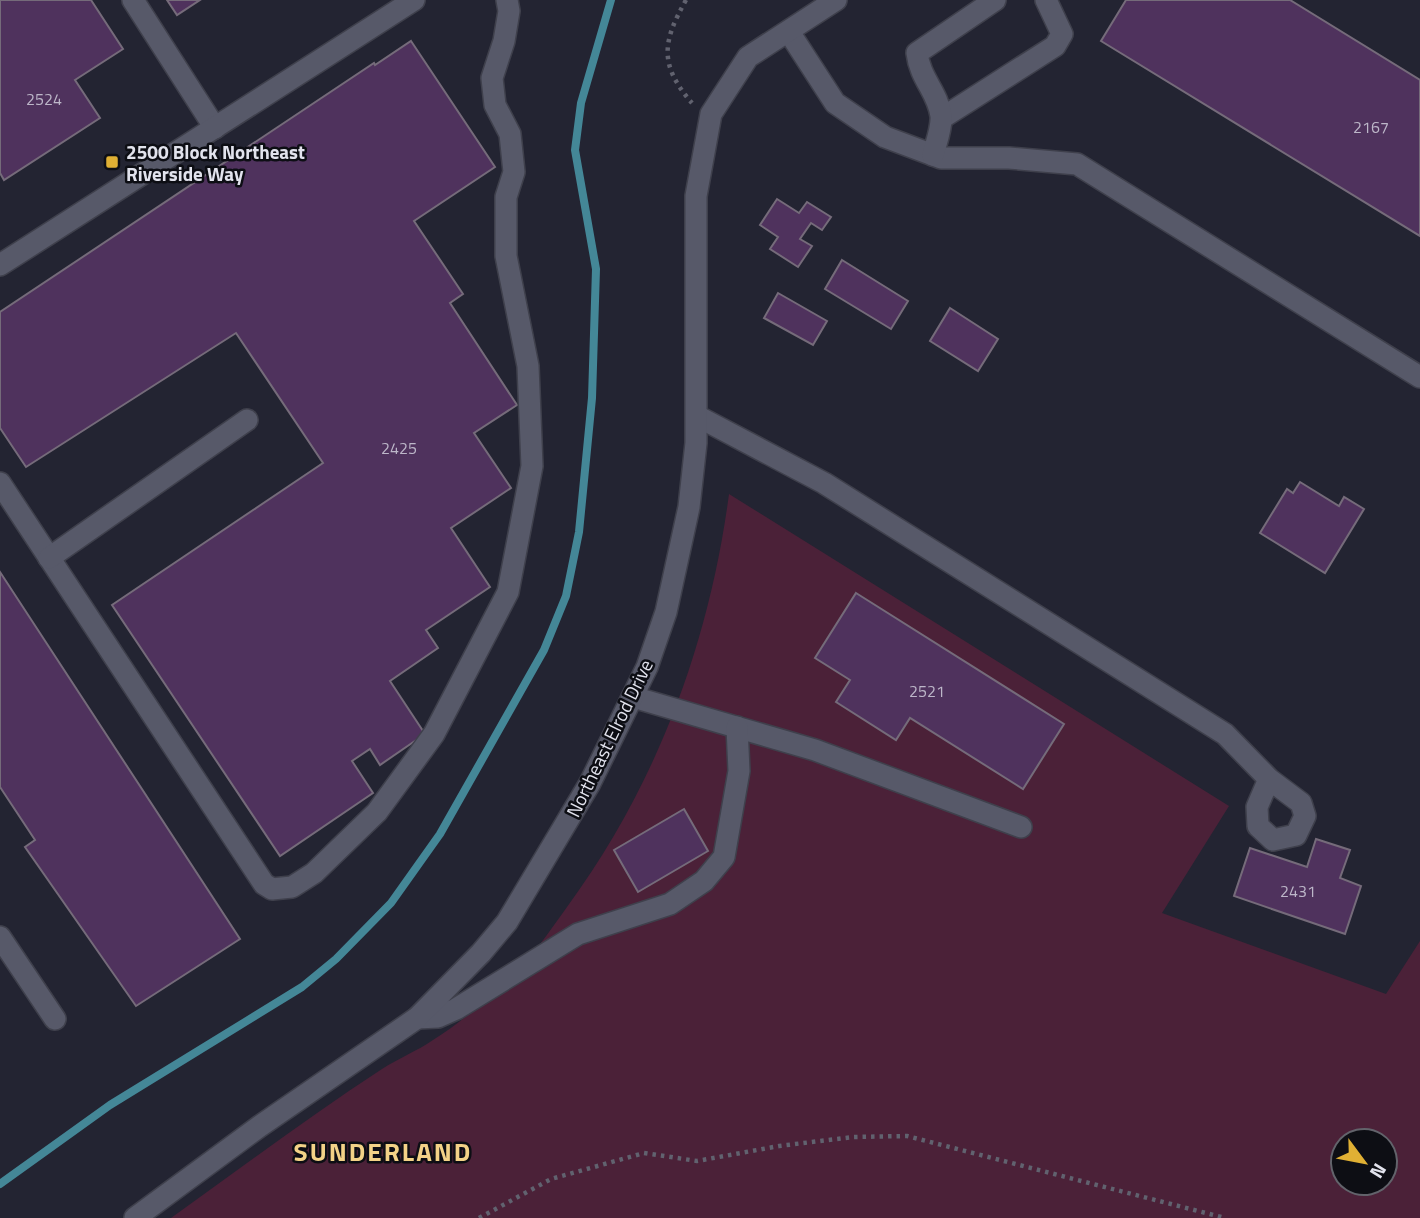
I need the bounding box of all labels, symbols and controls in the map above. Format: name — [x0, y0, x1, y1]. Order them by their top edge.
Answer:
house number: 2524 — [26, 87, 62, 111]
house number: 2167 — [1353, 115, 1389, 139]
place label: 2500 Block Northeast Riverside Way — [126, 137, 305, 188]
marker: 2500 Block Northeast Riverside Way — [104, 154, 120, 170]
house number: 2425 — [381, 436, 417, 460]
street label: Northeast Elrod Drive — [558, 654, 660, 822]
house number: 2521 — [909, 679, 945, 703]
house number: 2431 — [1280, 879, 1316, 903]
north arrow — [1329, 1127, 1399, 1197]
district label: SUNDERLAND — [294, 1132, 472, 1171]
text: N — [1363, 1158, 1395, 1185]

